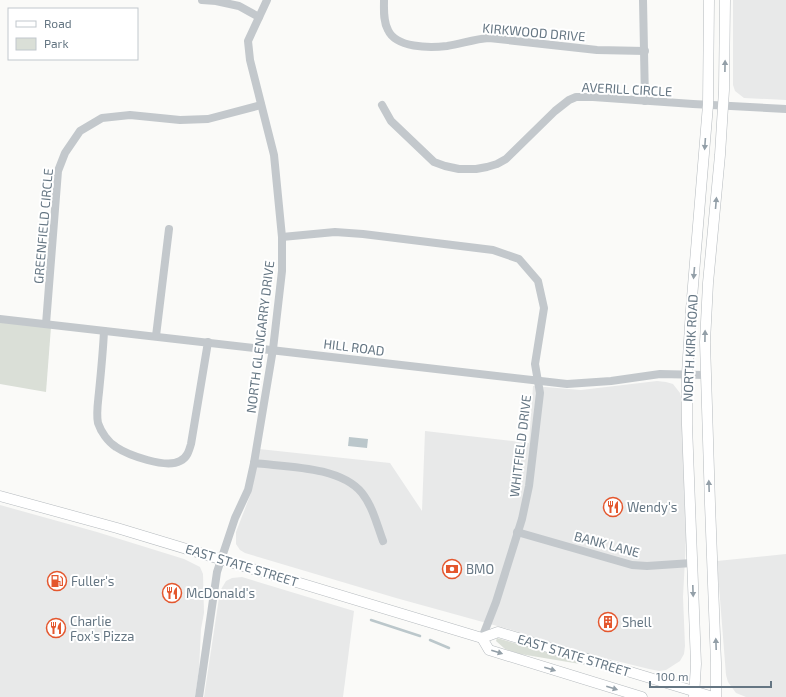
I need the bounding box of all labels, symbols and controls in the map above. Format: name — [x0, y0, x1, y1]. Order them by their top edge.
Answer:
legend — [8, 8, 138, 60]
text: Road — [44, 16, 72, 30]
street label: KIRKWOOD DRIVE — [482, 20, 586, 44]
text: Park — [44, 36, 69, 50]
one-way arrow — [722, 59, 728, 72]
street label: AVERILL CIRCLE — [581, 79, 673, 99]
one-way arrow — [702, 138, 709, 150]
street label: GREENFIELD CIRCLE — [30, 167, 56, 285]
one-way arrow — [713, 197, 719, 209]
street label: NORTH GLENGARRY DRIVE — [243, 260, 277, 414]
one-way arrow — [691, 267, 697, 279]
street label: NORTH KIRK ROAD — [679, 294, 701, 402]
one-way arrow — [702, 329, 708, 342]
street label: HILL ROAD — [323, 335, 385, 359]
street label: WHITFIELD DRIVE — [506, 394, 534, 498]
one-way arrow — [706, 479, 712, 492]
restaurant icon: Wendy's — [602, 496, 624, 518]
place label: Wendy's — [627, 499, 677, 515]
street label: BANK LANE — [573, 528, 641, 560]
street label: EAST STATE STREET — [184, 540, 301, 590]
bank icon: BMO — [441, 558, 463, 580]
place label: BMO — [466, 561, 494, 577]
fuel station icon: Fuller's — [46, 570, 68, 592]
place label: Fuller's — [71, 573, 114, 589]
restaurant icon: McDonald's — [161, 582, 183, 604]
place label: McDonald's — [186, 585, 255, 601]
one-way arrow — [690, 585, 696, 598]
building icon: Shell — [597, 611, 619, 633]
place label: Charlie Fox's Pizza — [70, 613, 134, 644]
place label: Shell — [622, 614, 652, 630]
restaurant icon: Charlie Fox's Pizza — [45, 617, 67, 639]
street label: EAST STATE STREET — [516, 630, 633, 680]
one-way arrow — [712, 638, 719, 650]
one-way arrow — [492, 649, 504, 655]
scale bar — [650, 663, 771, 689]
one-way arrow — [545, 666, 557, 672]
text: 100 m — [656, 669, 688, 683]
one-way arrow — [606, 685, 618, 691]

